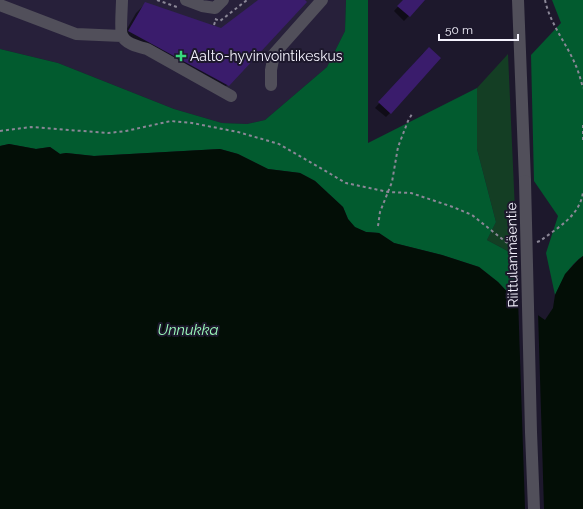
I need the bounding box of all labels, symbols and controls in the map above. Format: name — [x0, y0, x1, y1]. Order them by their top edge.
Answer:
scale bar — [439, 16, 518, 42]
text: 50 m — [445, 23, 473, 37]
place label: Aalto-hyvinvointikeskus — [190, 48, 343, 64]
marker: Aalto-hyvinvointikeskus — [175, 50, 187, 62]
street label: Riittulanmäentie — [503, 202, 521, 308]
water label: Unnukka — [157, 321, 219, 339]

